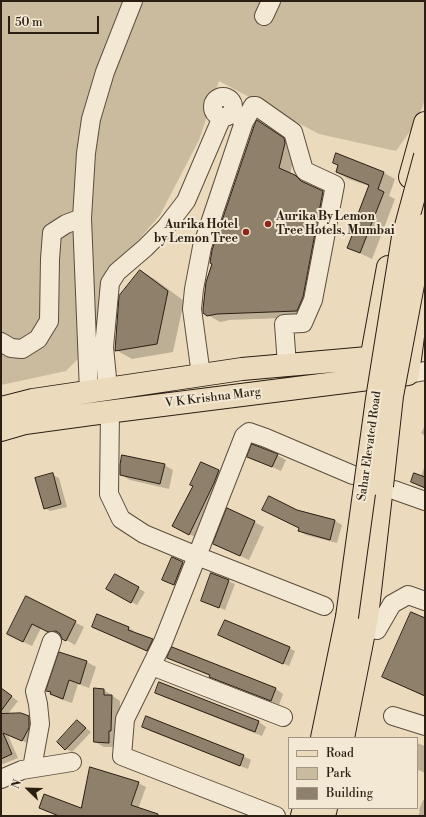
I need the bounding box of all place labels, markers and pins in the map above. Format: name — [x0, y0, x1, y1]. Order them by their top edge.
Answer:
place label: Aurika By Lemon Tree Hotels, Mumbai — [276, 210, 394, 238]
place label: Aurika Hotel by Lemon Tree — [154, 218, 238, 246]
marker: Aurika By Lemon Tree Hotels, Mumbai — [263, 219, 273, 229]
marker: Aurika Hotel by Lemon Tree — [241, 227, 251, 237]

